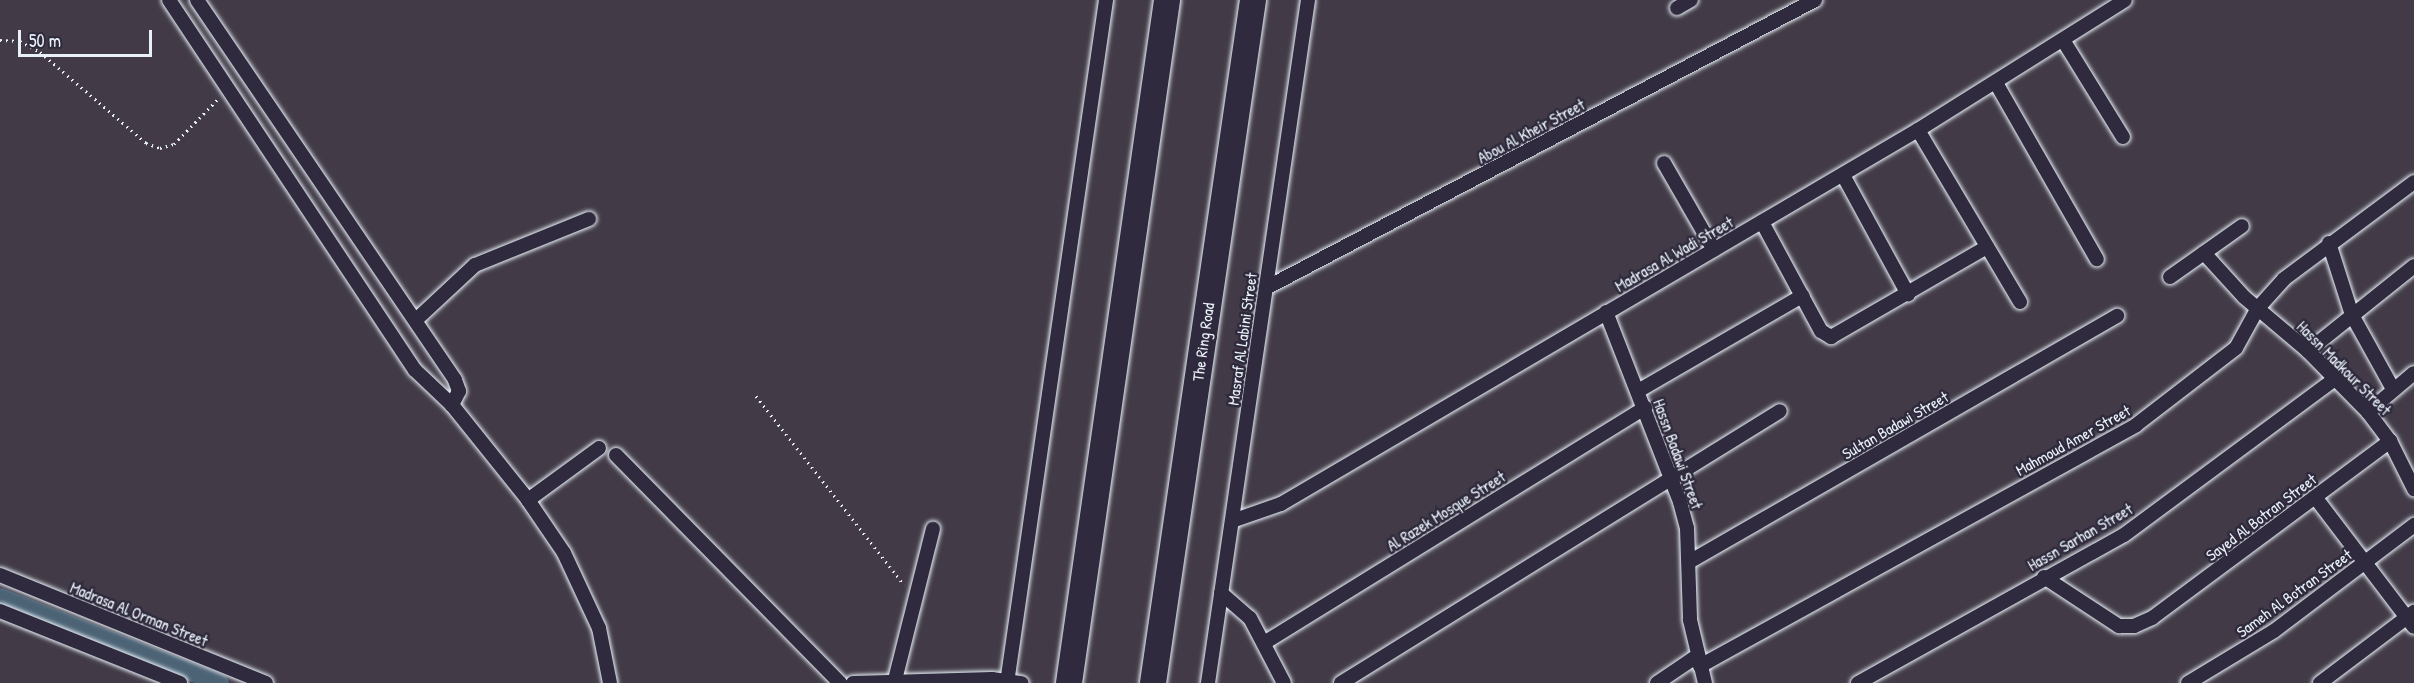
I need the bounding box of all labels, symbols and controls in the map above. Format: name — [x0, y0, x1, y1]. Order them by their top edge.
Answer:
scale bar — [21, 18, 154, 56]
text: 50 m — [29, 28, 61, 53]
street label: Abou Al Kheir Street — [1474, 95, 1588, 167]
street label: Madrasa Al Wadi Street — [1612, 212, 1736, 296]
street label: Masraf Al Labini Street — [1223, 271, 1261, 407]
street label: The Ring Road — [1188, 301, 1218, 383]
street label: Hassn Madkour Street — [2293, 317, 2395, 419]
street label: Sultan Badawi Street — [1838, 387, 1952, 463]
street label: Hassn Badawi Street — [1649, 396, 1707, 512]
street label: Mahmoud Amer Street — [2012, 401, 2134, 479]
street label: Al Razek Mosque Street — [1383, 467, 1509, 555]
street label: Sayed Al Botran Street — [2202, 469, 2320, 565]
street label: Hassn Sarhan Street — [2024, 499, 2136, 575]
street label: Sameh Al Botran Street — [2233, 545, 2355, 641]
street label: Madrasa Al Orman Street — [67, 578, 211, 650]

